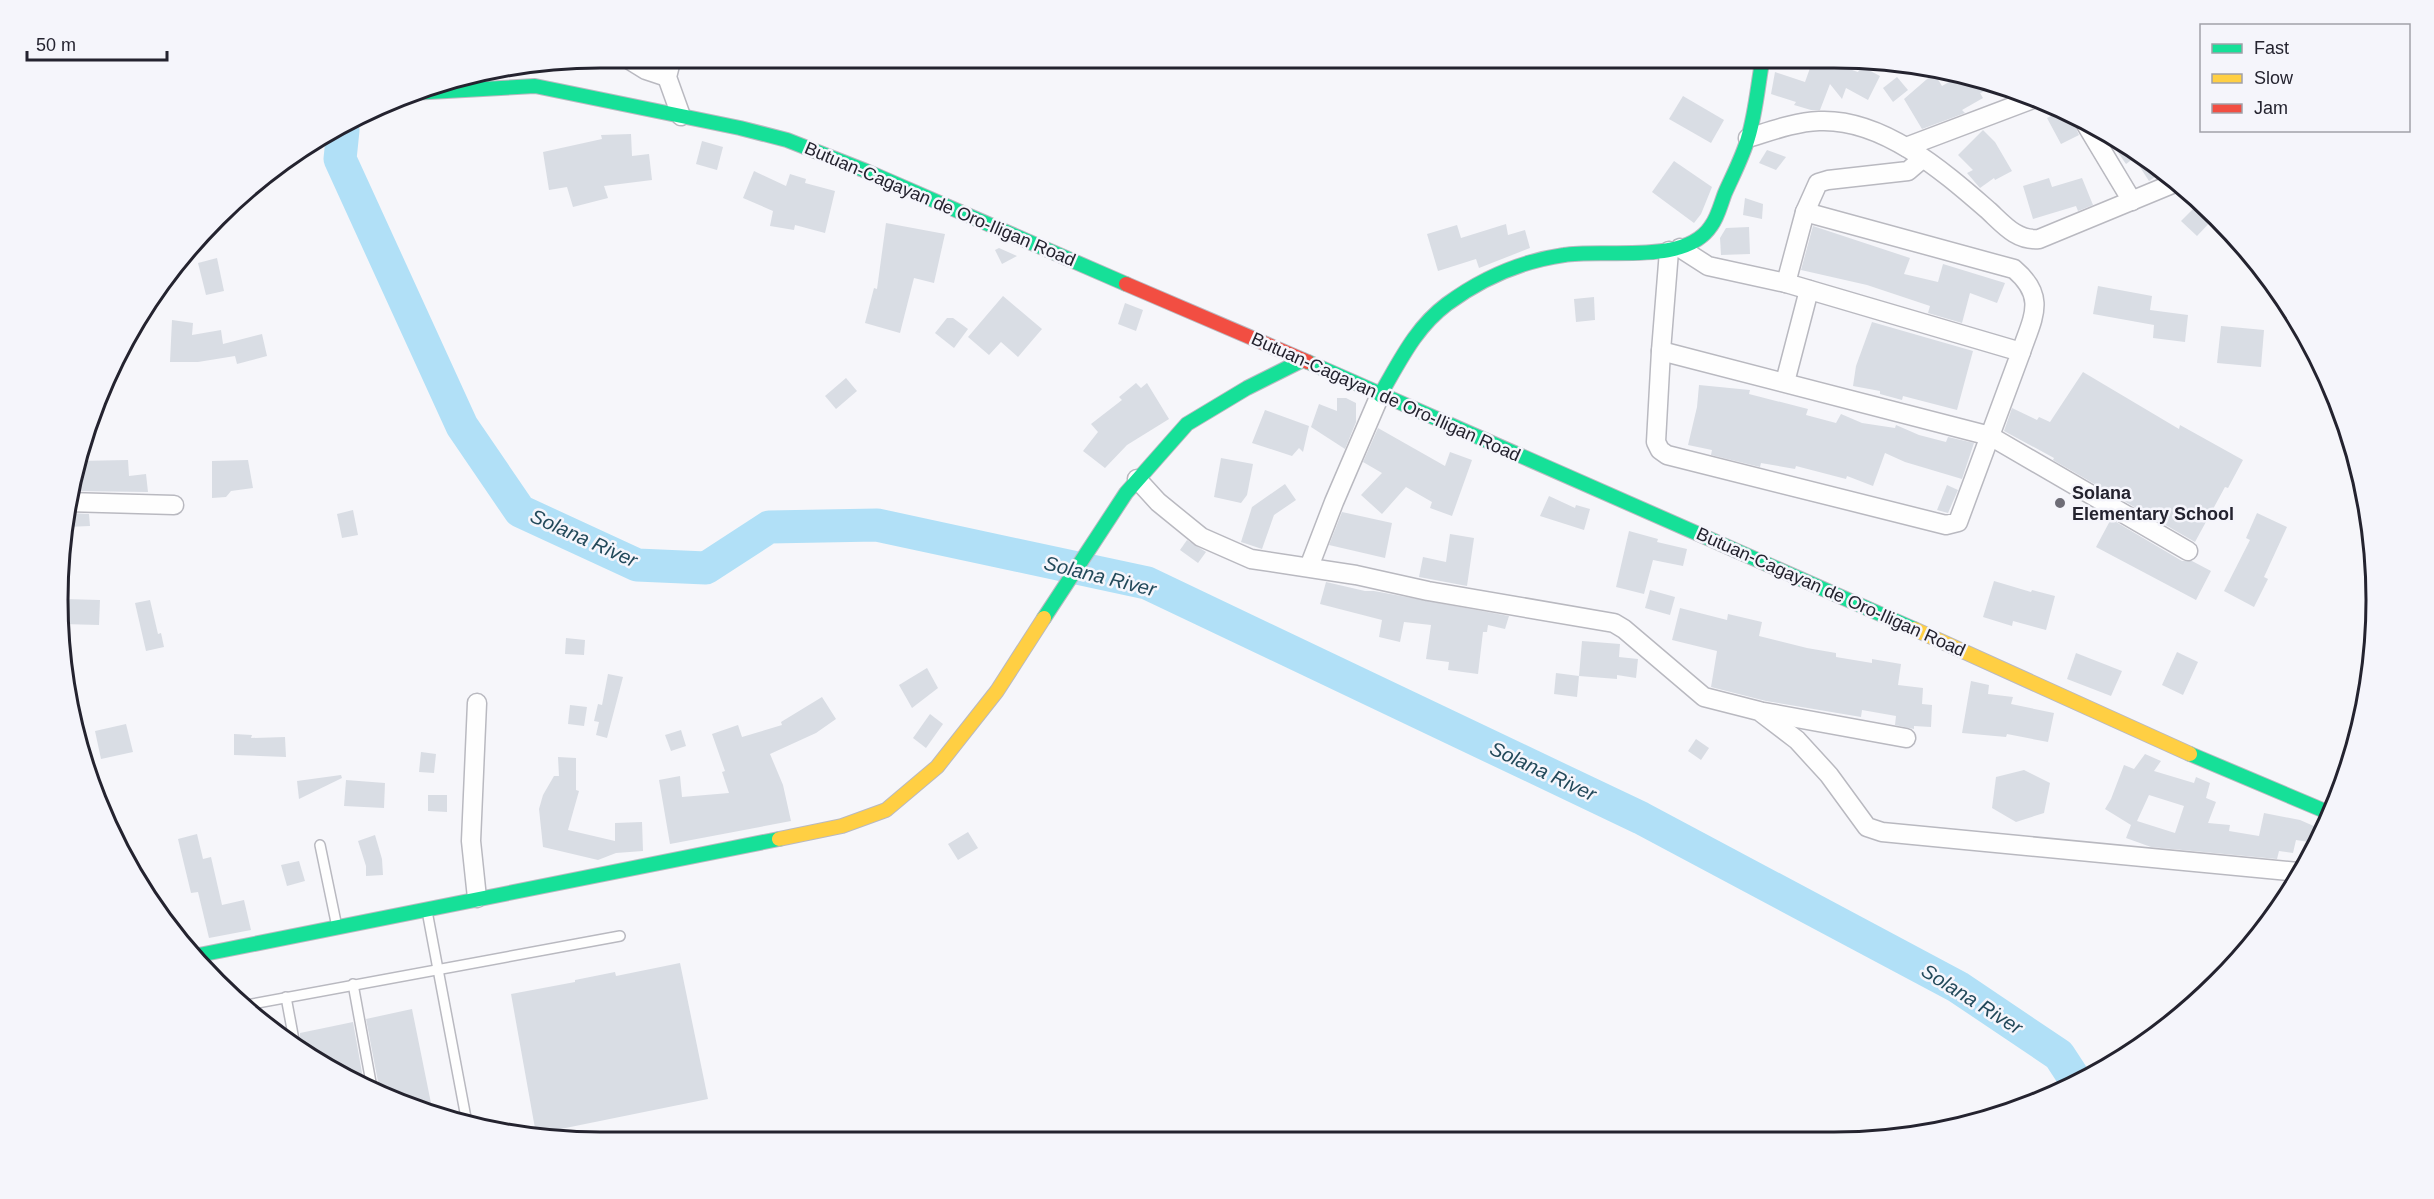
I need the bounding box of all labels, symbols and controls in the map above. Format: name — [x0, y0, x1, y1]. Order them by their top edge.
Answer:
scale bar — [27, 24, 166, 62]
legend — [2200, 24, 2410, 132]
text: 50 m — [36, 35, 76, 55]
text: Fast — [2254, 38, 2289, 58]
text: Slow — [2254, 68, 2294, 88]
text: Jam — [2254, 98, 2288, 118]
street label: Butuan-Cagayan de Oro-Iligan Road — [802, 138, 1078, 270]
street label: Butuan-Cagayan de Oro-Iligan Road — [1248, 328, 1524, 466]
place label: Solana Elementary School — [2072, 483, 2234, 524]
marker: Solana Elementary School — [2053, 496, 2067, 510]
water label: Solana River — [527, 505, 642, 572]
street label: Butuan-Cagayan de Oro-Iligan Road — [1693, 523, 1969, 661]
water label: Solana River — [1042, 551, 1160, 601]
water label: Solana River — [1486, 737, 1601, 806]
water label: Solana River — [1918, 959, 2028, 1039]

